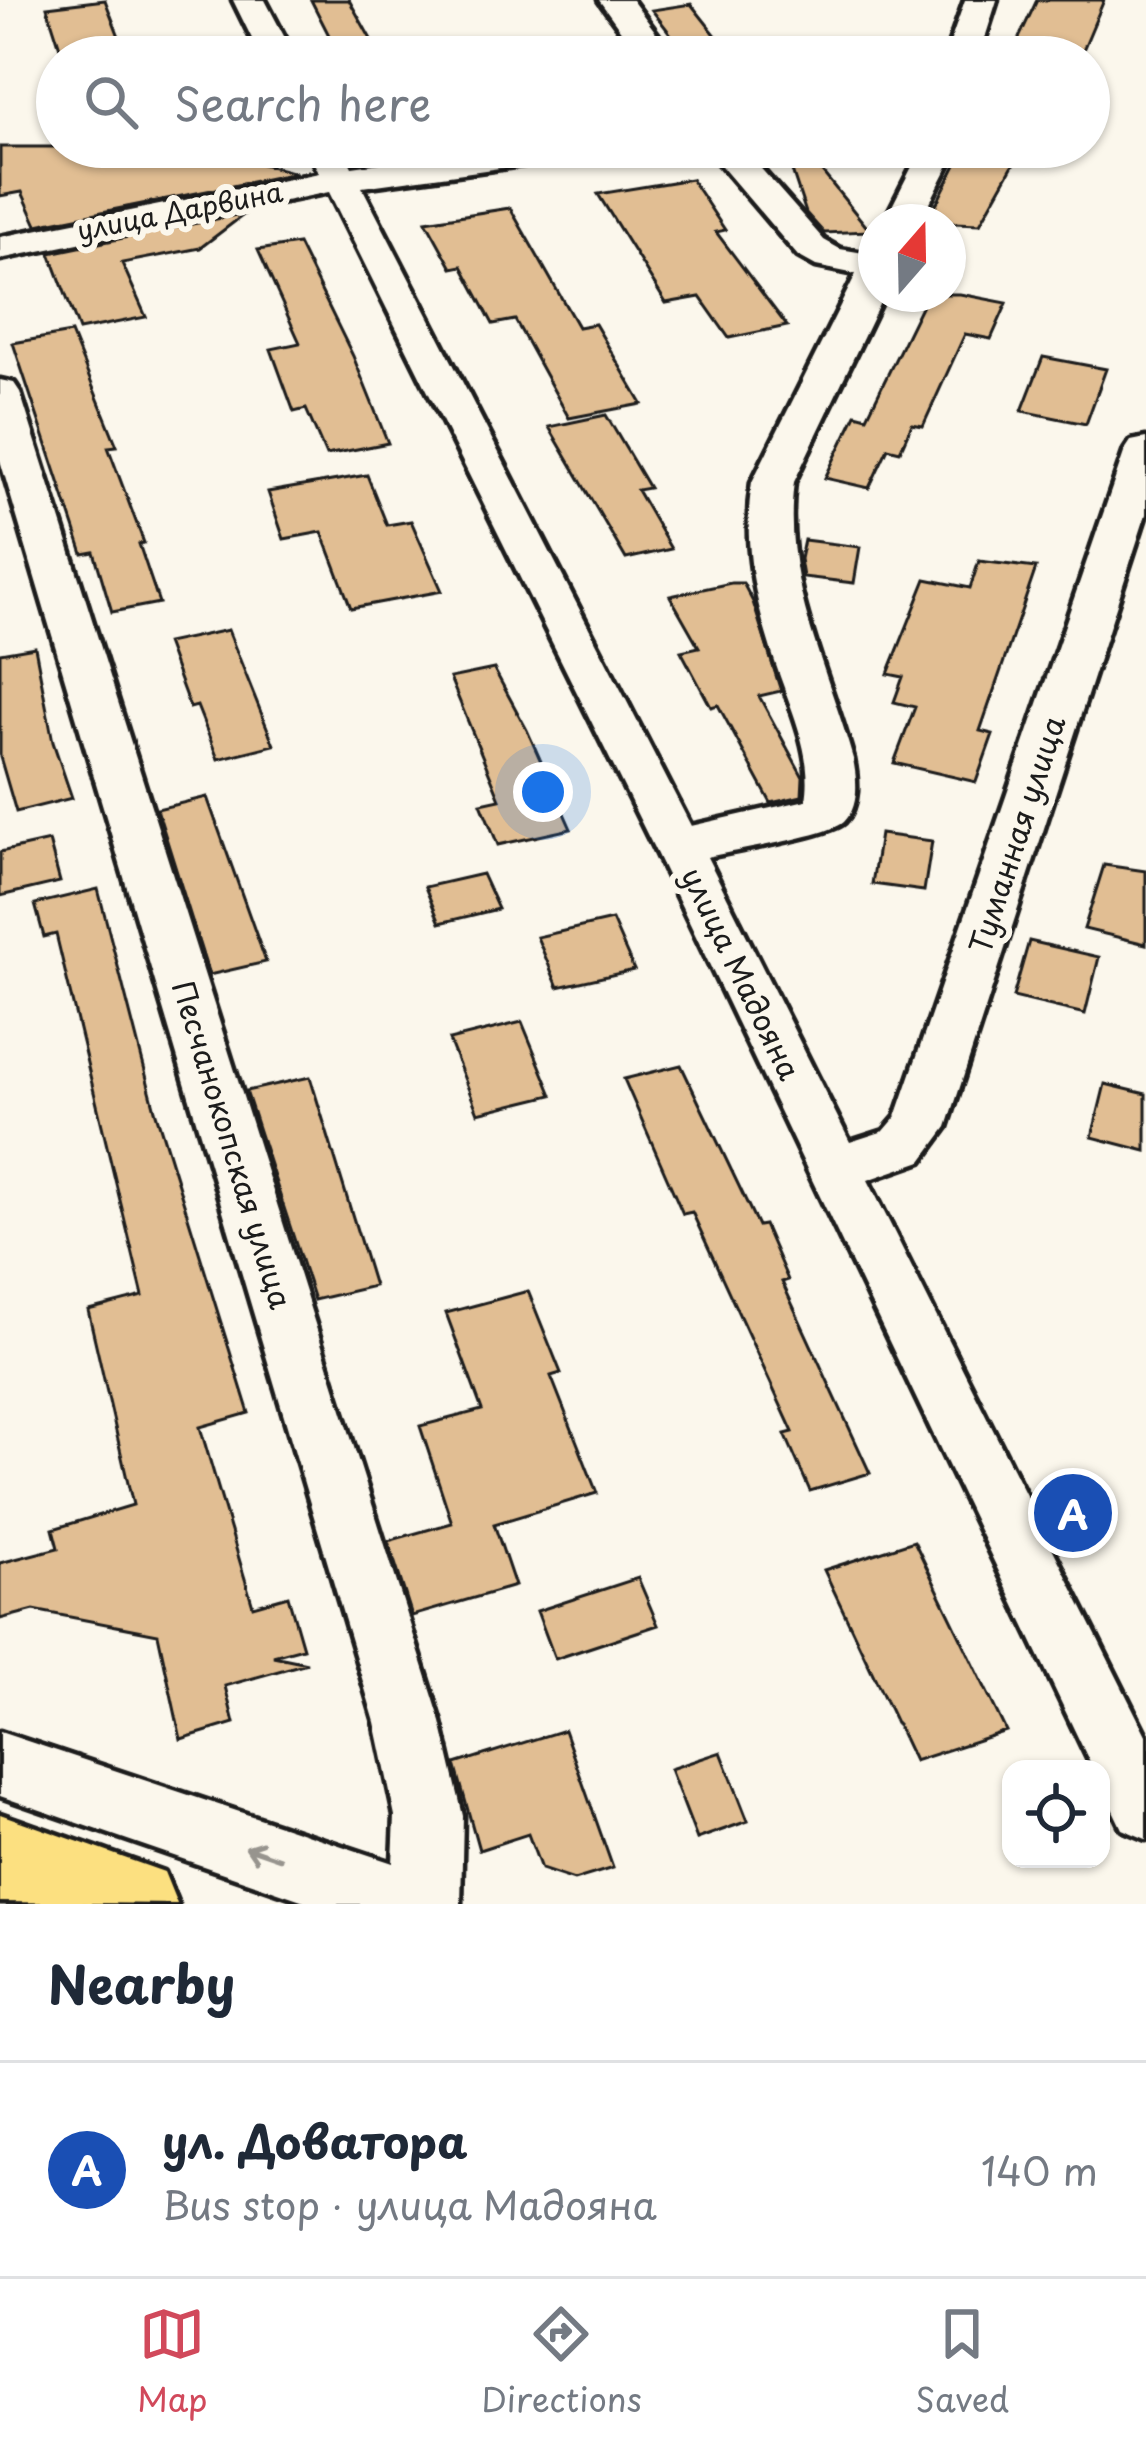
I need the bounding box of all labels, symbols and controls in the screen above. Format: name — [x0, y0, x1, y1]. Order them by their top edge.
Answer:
search box — [36, 36, 1110, 168]
text: Search here — [174, 68, 431, 136]
icon: search — [78, 69, 144, 135]
street label: улица Дарвина — [73, 170, 286, 250]
north arrow — [858, 204, 966, 312]
street label: Туманная улица — [956, 709, 1075, 959]
your location — [513, 762, 573, 822]
street label: улица Мадояна — [671, 859, 813, 1087]
street label: Песчанокопская улица — [162, 975, 305, 1314]
pin: A — [1034, 1468, 1112, 1558]
map controls — [1002, 1760, 1110, 1868]
button: locate — [1002, 1760, 1110, 1868]
one-way arrow — [245, 1841, 282, 1862]
text: Nearby — [48, 1944, 235, 2021]
text: ул. Доватора — [162, 2106, 468, 2174]
text: A — [72, 2140, 102, 2199]
text: 140 m — [981, 2140, 1098, 2199]
text: Bus stop · улица Мадояна — [162, 2174, 657, 2233]
tab: Map — [137, 2301, 207, 2423]
tab: Directions — [481, 2301, 642, 2423]
tab: Saved — [915, 2301, 1009, 2423]

